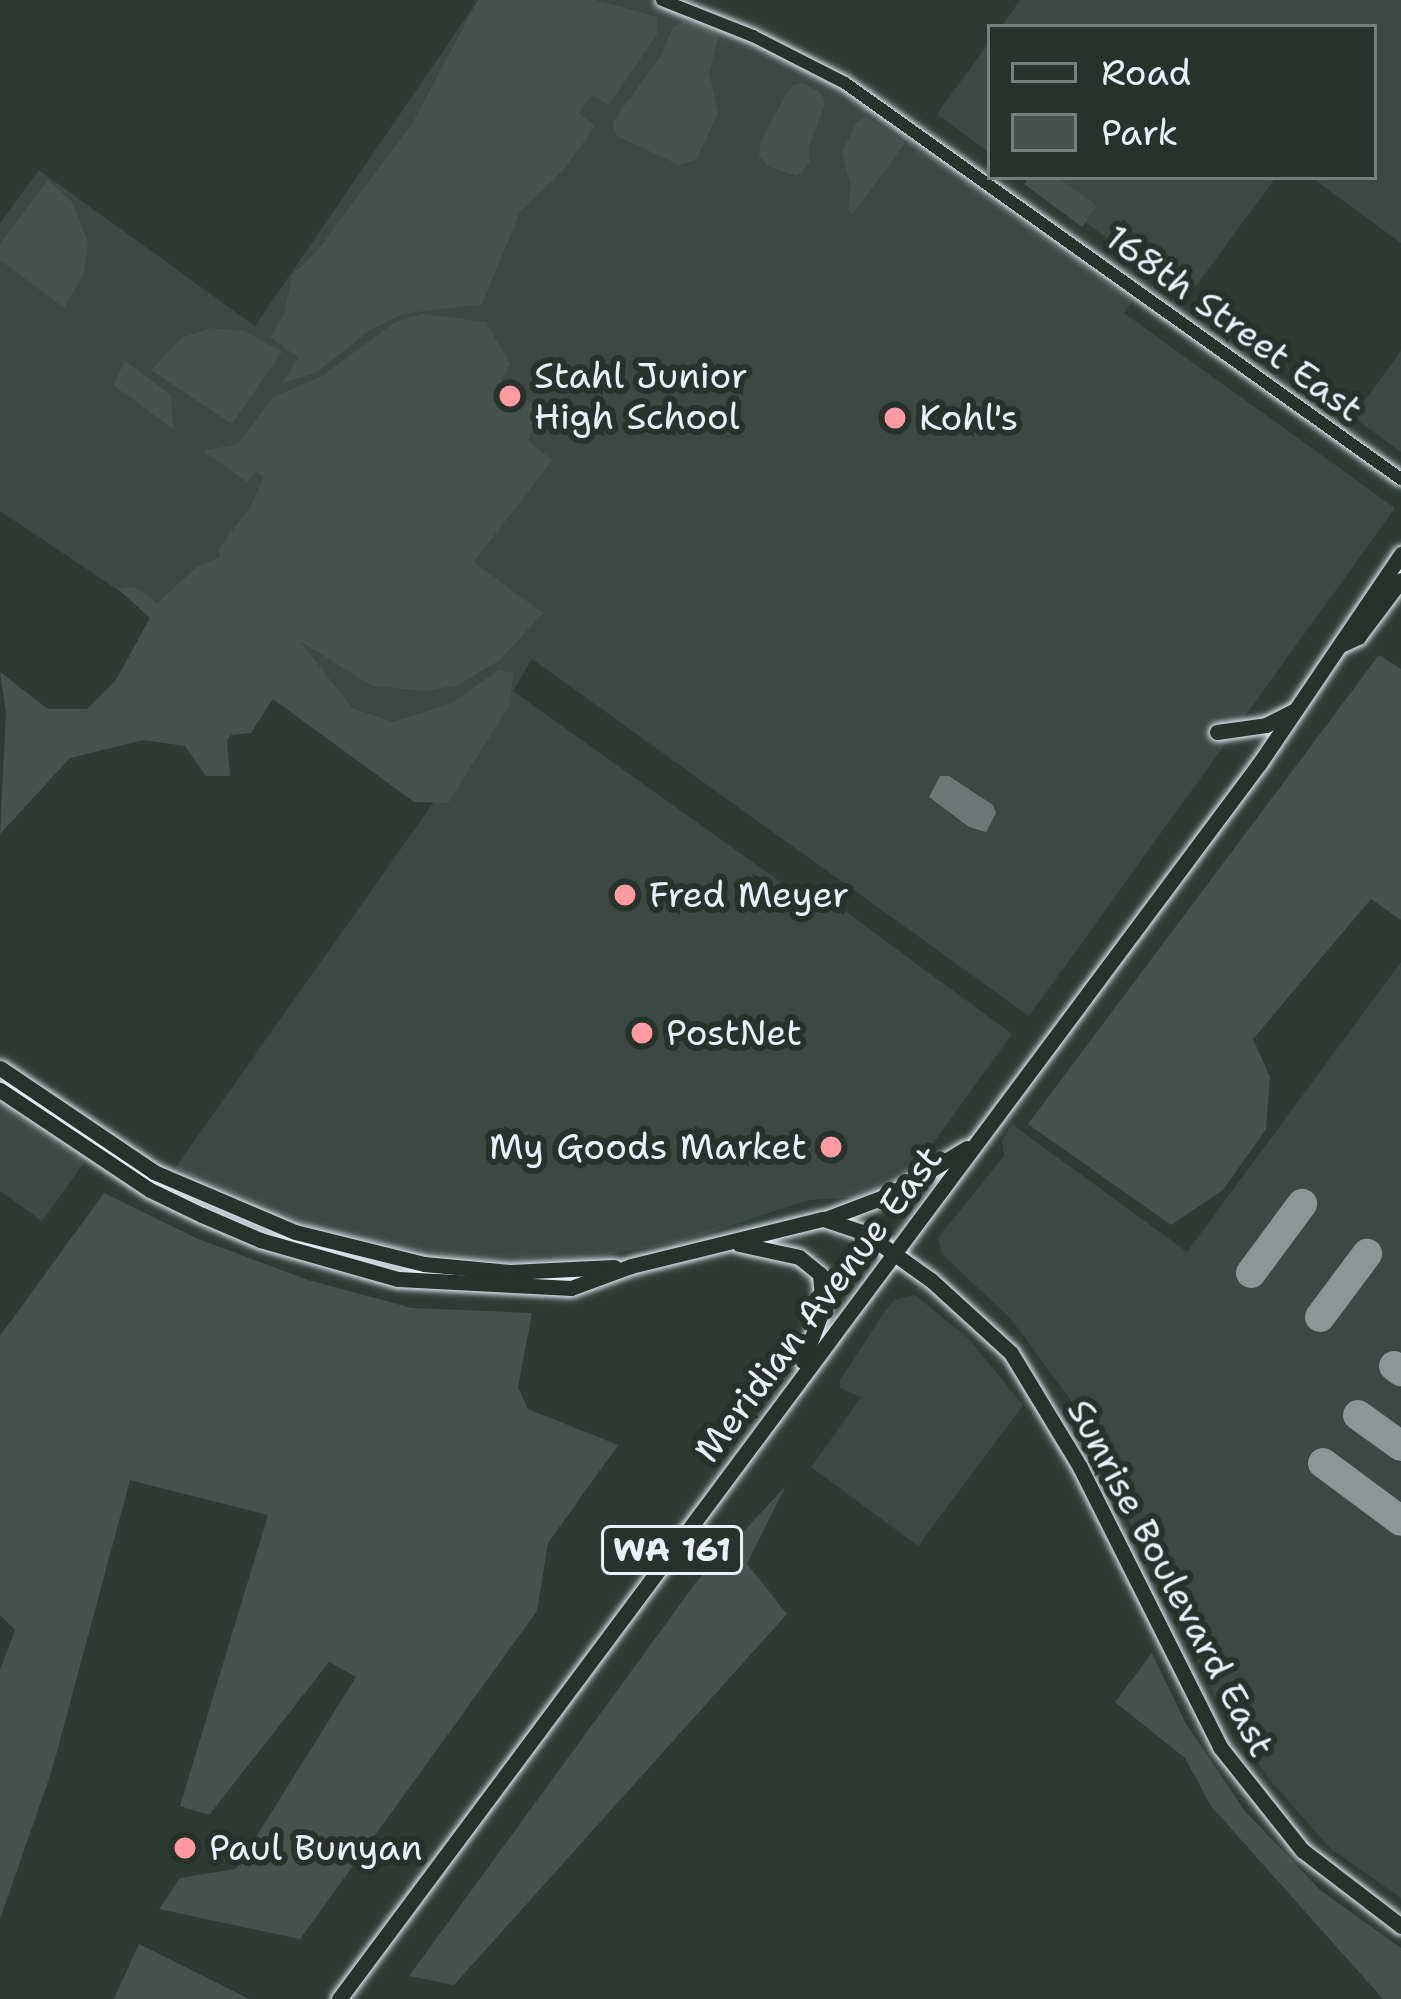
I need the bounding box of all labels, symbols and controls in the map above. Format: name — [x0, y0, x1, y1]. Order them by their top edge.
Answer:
legend — [987, 24, 1377, 180]
text: Road — [1101, 48, 1191, 97]
text: Park — [1101, 108, 1178, 157]
street label: 168th Street East — [1097, 215, 1371, 431]
place label: Stahl Junior High School — [534, 353, 748, 438]
marker: Stahl Junior High School — [497, 383, 523, 409]
place label: Kohl's — [919, 396, 1018, 440]
marker: Kohl's — [882, 405, 908, 431]
place label: Fred Meyer — [649, 873, 849, 917]
marker: Fred Meyer — [612, 882, 638, 908]
place label: PostNet — [666, 1011, 802, 1055]
marker: PostNet — [629, 1020, 655, 1046]
place label: My Goods Market — [489, 1125, 807, 1169]
marker: My Goods Market — [818, 1134, 844, 1160]
street label: Meridian Avenue East — [685, 1137, 951, 1471]
street label: Sunrise Boulevard East — [1058, 1392, 1284, 1764]
road number: WA 161 — [600, 1523, 744, 1577]
place label: Paul Bunyan — [209, 1826, 422, 1870]
marker: Paul Bunyan — [172, 1835, 198, 1861]

